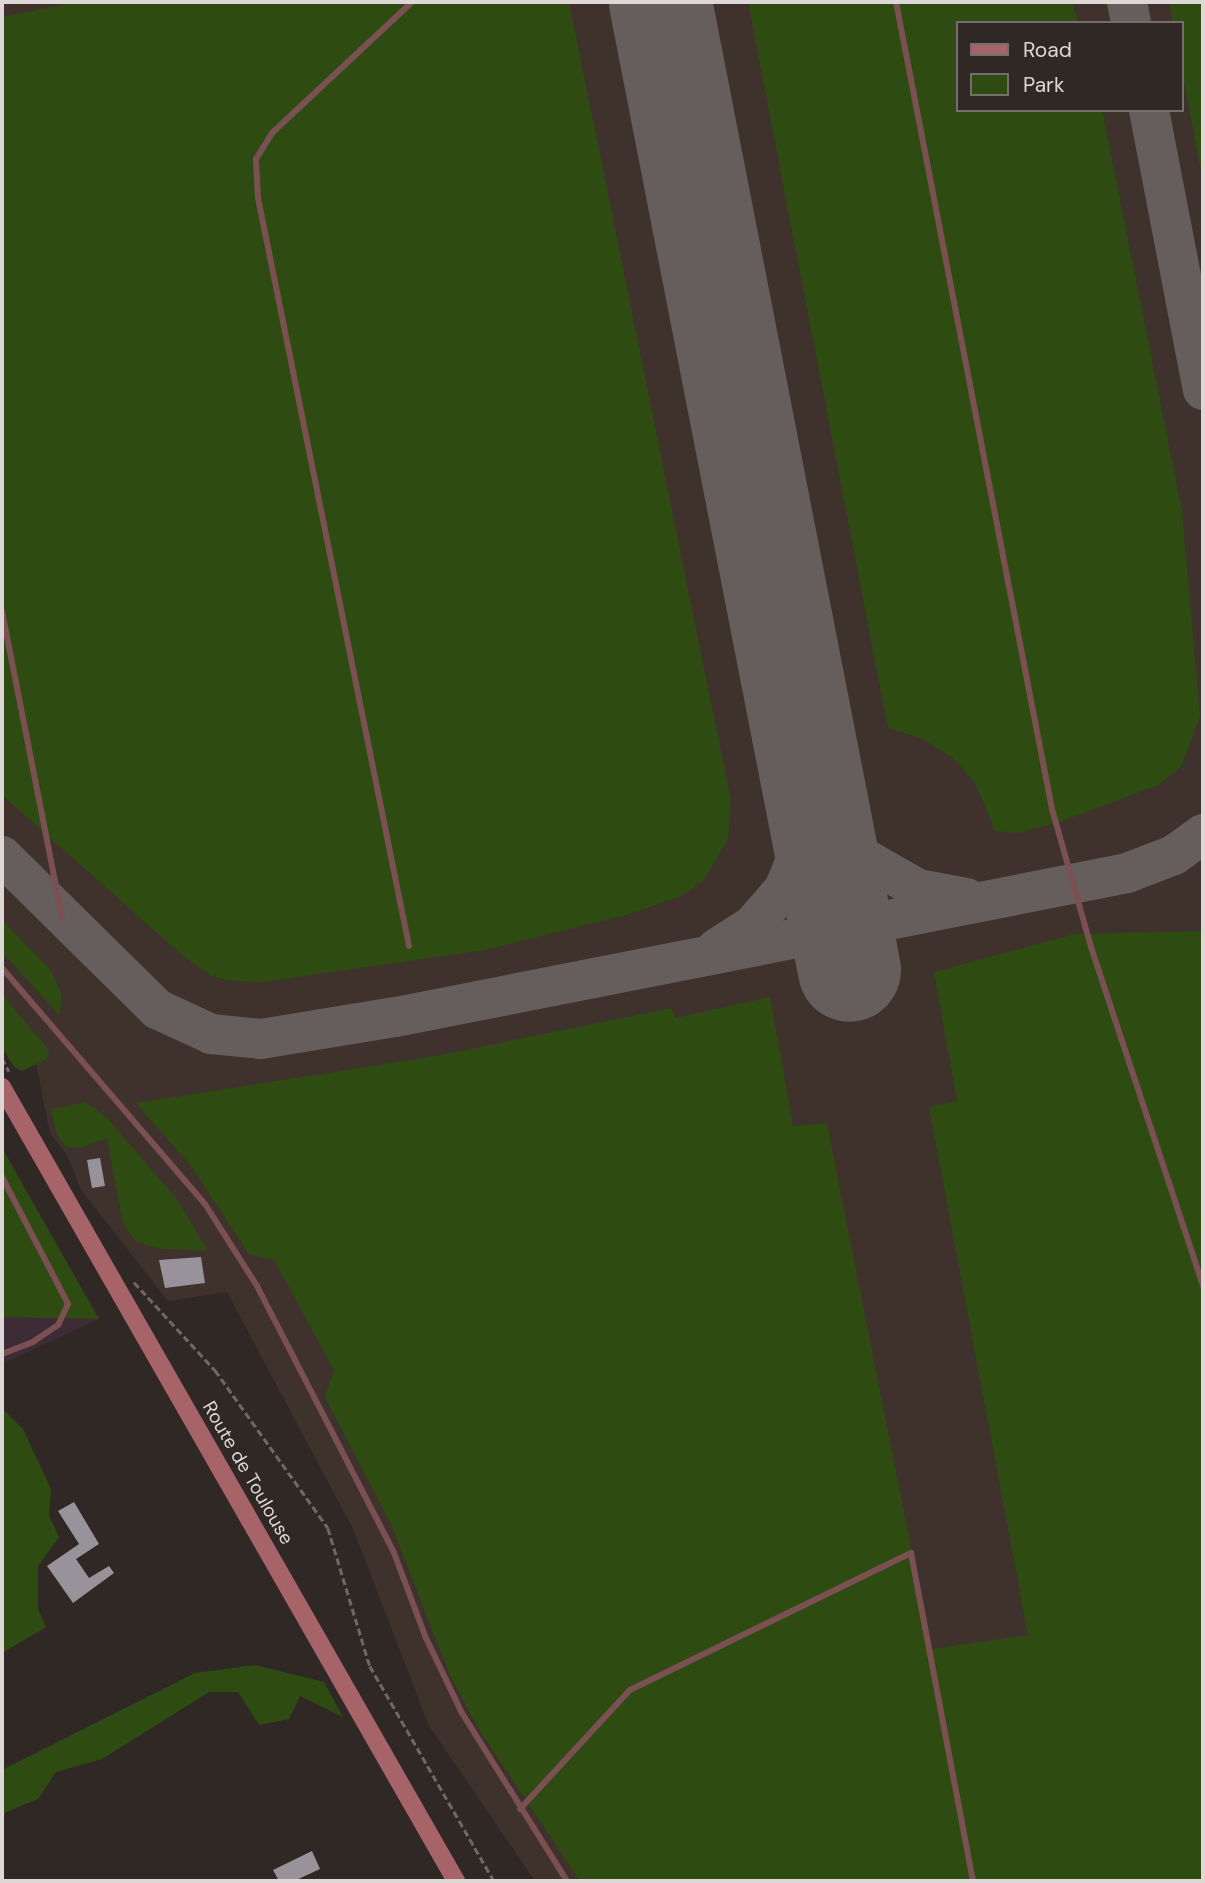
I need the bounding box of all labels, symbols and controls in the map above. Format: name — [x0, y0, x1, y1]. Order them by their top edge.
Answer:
legend — [956, 21, 1184, 112]
text: Road — [1023, 36, 1072, 64]
text: Park — [1023, 71, 1064, 99]
street label: Route de Toulouse — [198, 1397, 298, 1549]

